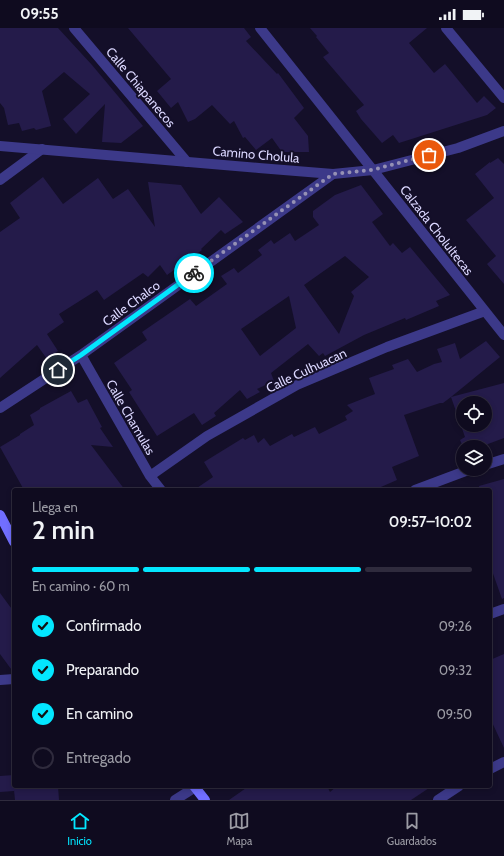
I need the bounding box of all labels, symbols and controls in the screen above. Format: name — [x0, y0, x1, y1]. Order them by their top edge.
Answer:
text: 09:55 — [20, 5, 58, 23]
street label: Calle Chiapanecos — [103, 44, 180, 131]
pin — [412, 138, 446, 172]
street label: Camino Cholula — [212, 142, 301, 166]
icon: bag — [418, 144, 440, 166]
street label: Calzada Cholultecas — [397, 182, 477, 279]
courier — [174, 253, 214, 293]
icon: bike — [183, 262, 205, 284]
street label: Calle Chalco — [99, 277, 163, 329]
street label: Calle Culhuacan — [263, 344, 349, 396]
pin — [41, 353, 75, 387]
icon: home — [47, 359, 69, 381]
street label: Calle Chamulas — [103, 377, 159, 458]
map controls — [456, 396, 492, 476]
button: locate — [456, 396, 492, 432]
button: layers — [456, 440, 492, 476]
text: Llega en — [32, 499, 78, 515]
text: 09:57–10:02 — [389, 513, 472, 531]
text: 2 min — [32, 514, 95, 546]
text: En camino · 60 m — [32, 578, 130, 594]
icon: check — [32, 615, 54, 637]
text: Confirmado — [66, 617, 141, 635]
text: 09:26 — [439, 618, 472, 634]
icon: check — [32, 659, 54, 681]
text: Preparando — [66, 661, 139, 679]
text: 09:32 — [439, 662, 472, 678]
icon: check — [32, 703, 54, 725]
text: En camino — [66, 705, 133, 723]
text: 09:50 — [437, 706, 472, 722]
text: Entregado — [66, 749, 131, 767]
tab: Inicio — [67, 810, 92, 848]
tab: Mapa — [227, 810, 252, 848]
tab: Guardados — [387, 810, 437, 848]

